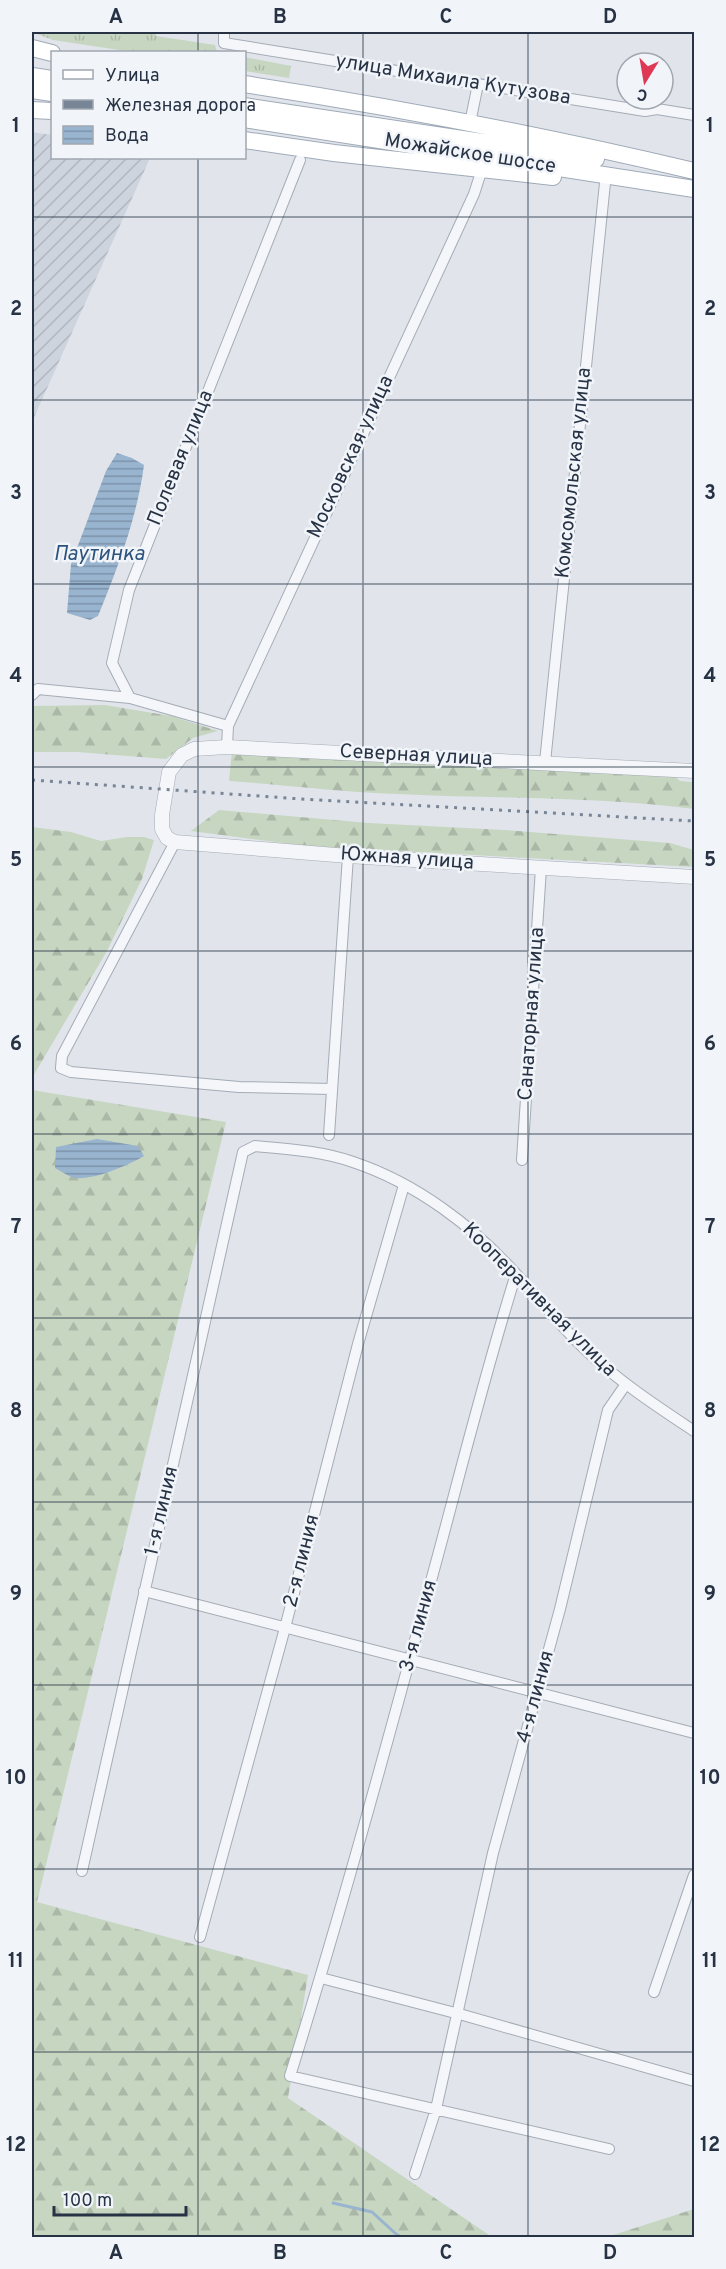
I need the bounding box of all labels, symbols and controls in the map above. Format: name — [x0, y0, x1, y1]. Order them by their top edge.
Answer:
text: A — [109, 5, 123, 31]
text: B — [273, 5, 287, 31]
text: C — [440, 5, 452, 31]
text: D — [603, 5, 617, 31]
street label: улица Михаила Кутузова — [334, 49, 572, 111]
legend — [51, 51, 246, 159]
north arrow — [615, 51, 675, 111]
text: Улица — [105, 65, 159, 88]
text: С — [636, 83, 649, 105]
text: Железная дорога — [105, 95, 256, 118]
text: 1 — [12, 114, 20, 140]
text: 1 — [706, 114, 714, 140]
text: Вода — [105, 125, 149, 148]
street label: Можайское шоссе — [382, 128, 558, 180]
text: 2 — [10, 297, 22, 323]
text: 2 — [704, 297, 716, 323]
street label: Комсомольская улица — [550, 366, 598, 580]
street label: Московская улица — [302, 371, 400, 543]
street label: Полевая улица — [142, 387, 220, 529]
text: 3 — [10, 481, 22, 507]
text: 3 — [704, 481, 716, 507]
water label: Паутинка — [53, 541, 145, 568]
text: 4 — [10, 664, 22, 690]
text: 4 — [704, 664, 716, 690]
street label: Северная улица — [339, 739, 493, 773]
street label: Южная улица — [339, 841, 475, 877]
text: 5 — [10, 848, 22, 874]
text: 5 — [704, 848, 716, 874]
street label: Санаторная улица — [513, 926, 551, 1102]
text: 6 — [10, 1032, 22, 1058]
text: 6 — [704, 1032, 716, 1058]
text: 7 — [11, 1215, 21, 1241]
text: 7 — [705, 1215, 715, 1241]
street label: Кооперативная улица — [456, 1217, 622, 1383]
text: 8 — [10, 1399, 22, 1425]
text: 8 — [704, 1399, 716, 1425]
street label: 1-я линия — [139, 1464, 185, 1558]
street label: 2-я линия — [278, 1512, 326, 1610]
street label: 3-я линия — [394, 1577, 444, 1675]
text: 9 — [10, 1582, 22, 1608]
text: 9 — [704, 1582, 716, 1608]
street label: 4-я линия — [511, 1648, 561, 1746]
text: 10 — [5, 1766, 27, 1792]
text: 10 — [699, 1766, 721, 1792]
text: 11 — [8, 1949, 24, 1975]
text: 11 — [702, 1949, 718, 1975]
text: 12 — [6, 2133, 26, 2159]
text: 12 — [700, 2133, 720, 2159]
scale bar — [54, 2179, 186, 2217]
text: 100 m — [63, 2190, 112, 2213]
text: A — [109, 2241, 123, 2267]
text: B — [273, 2241, 287, 2267]
text: C — [440, 2241, 452, 2267]
text: D — [603, 2241, 617, 2267]

